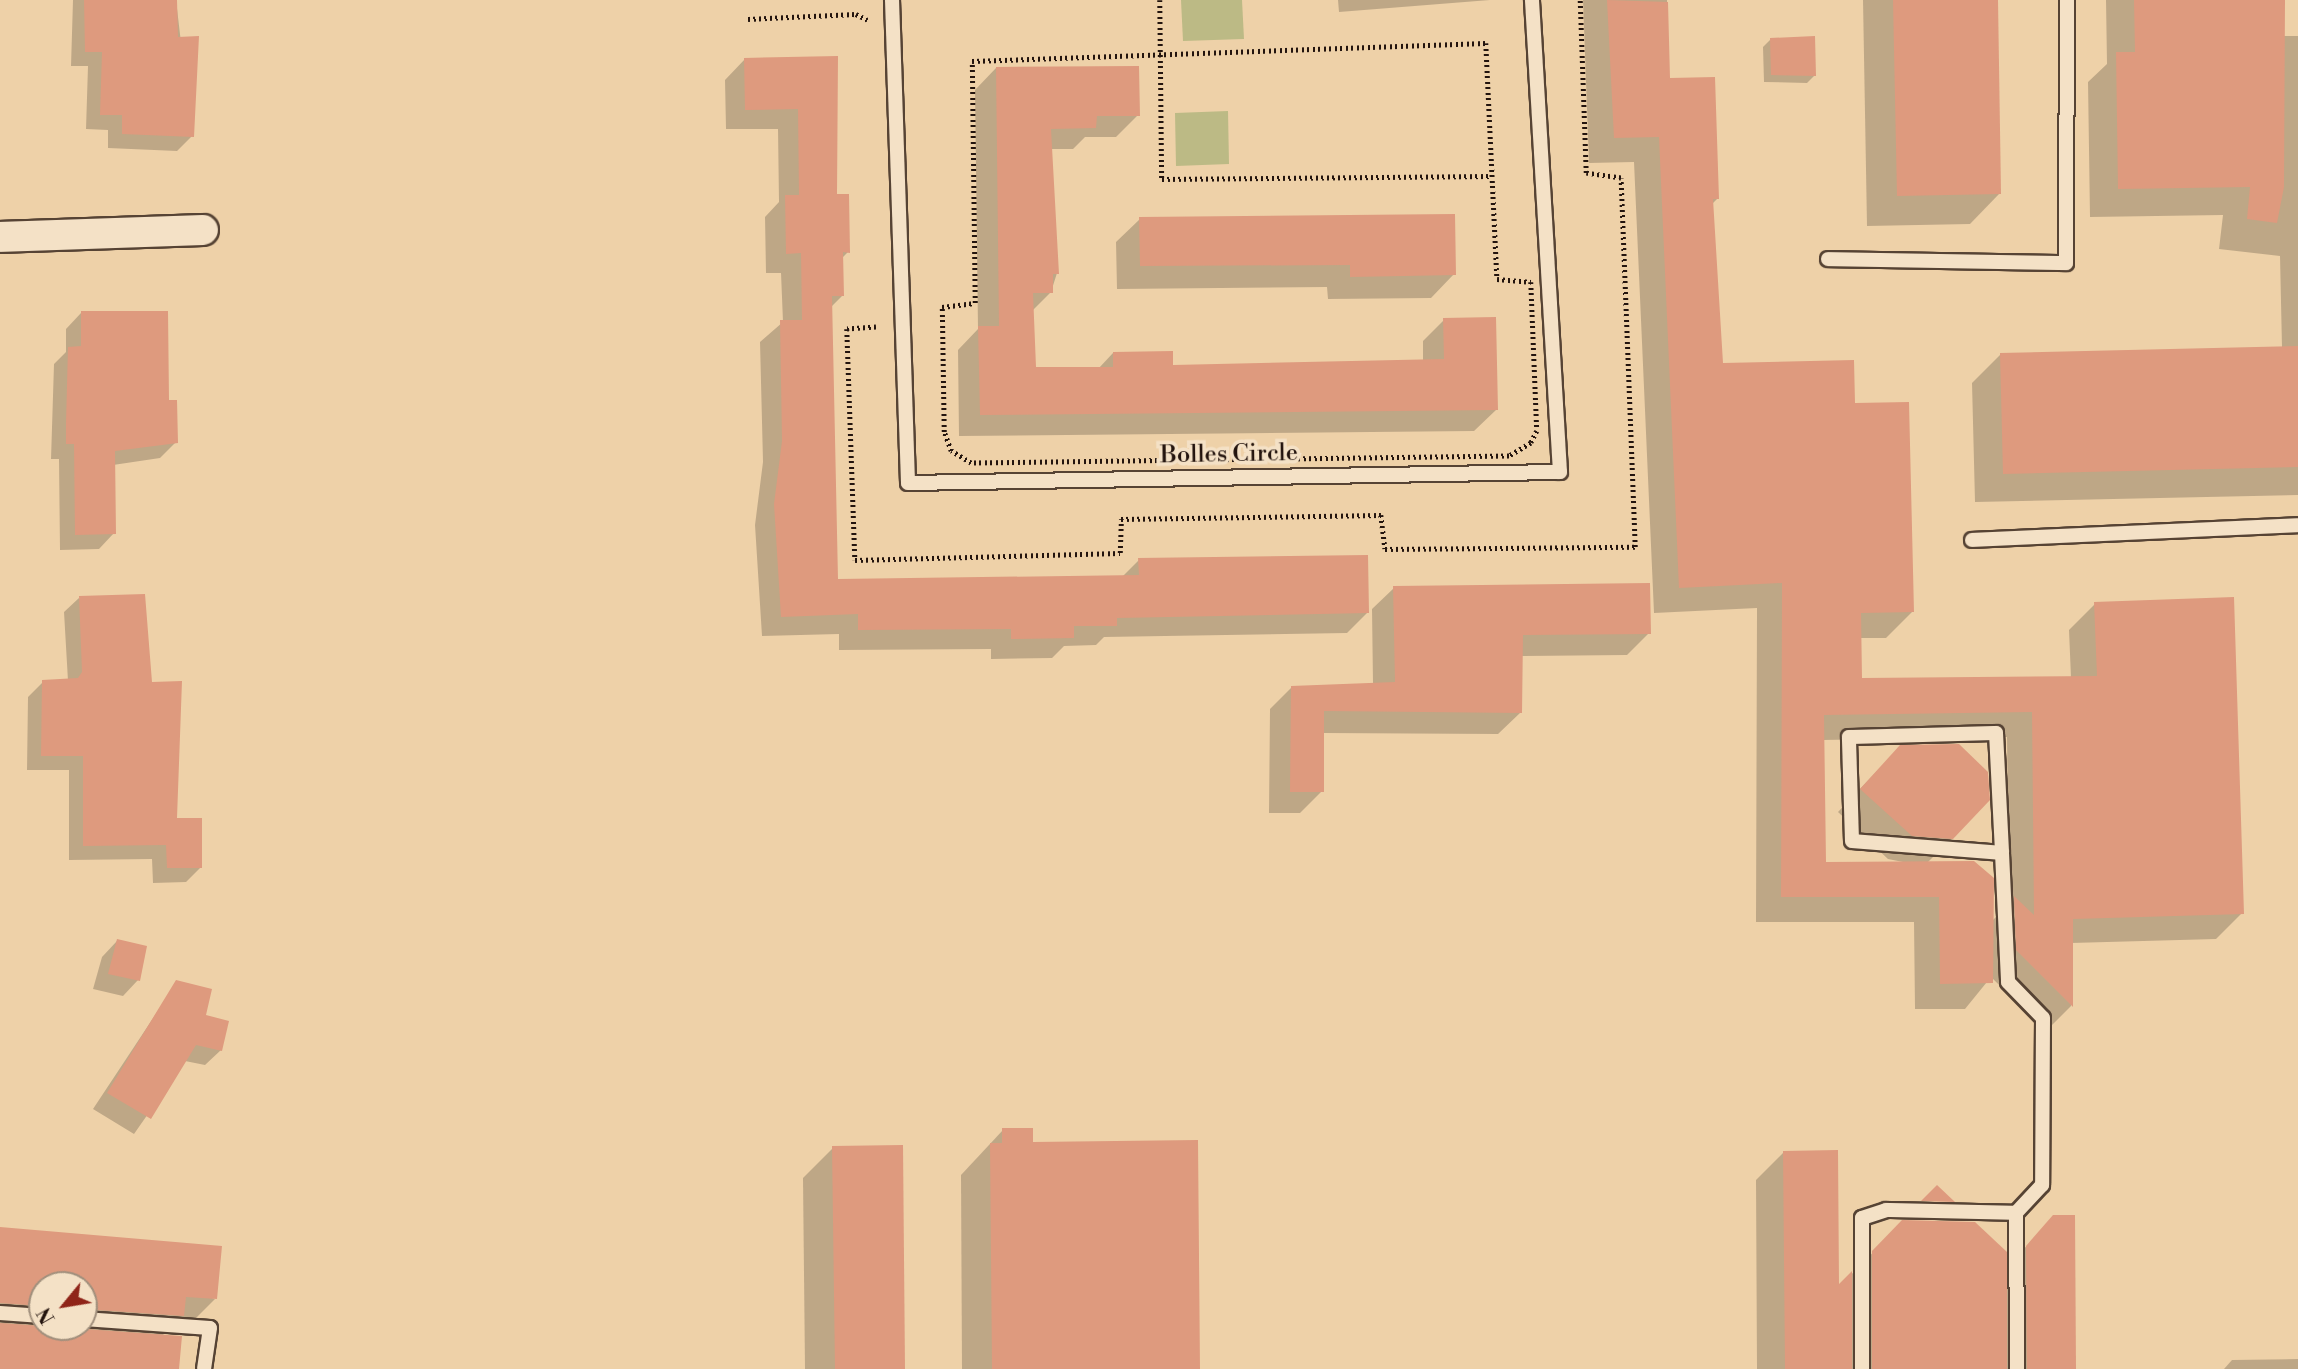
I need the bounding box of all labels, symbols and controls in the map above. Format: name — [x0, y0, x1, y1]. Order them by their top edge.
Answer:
street label: Bolles Circle — [1160, 439, 1298, 471]
north arrow — [28, 1271, 98, 1341]
text: N — [32, 1303, 61, 1328]

